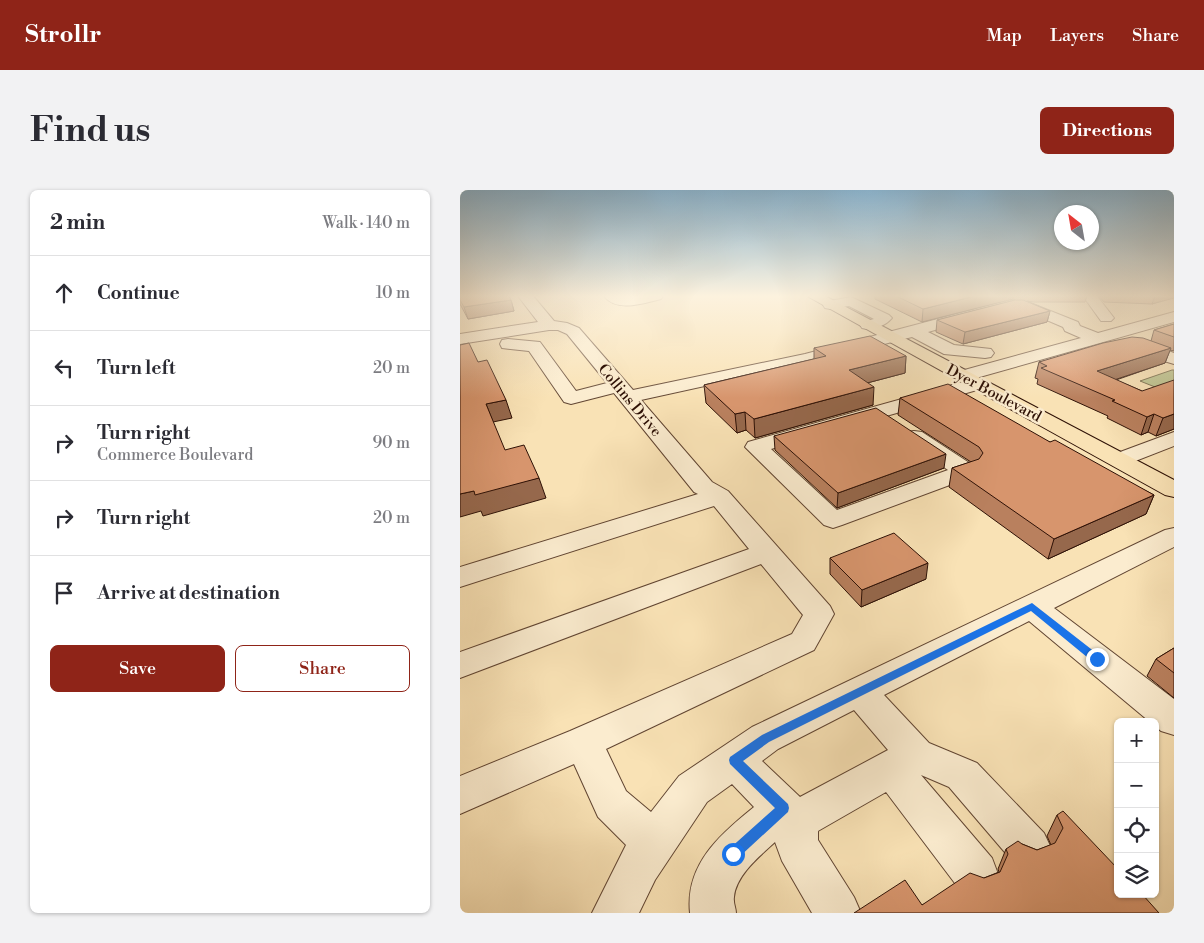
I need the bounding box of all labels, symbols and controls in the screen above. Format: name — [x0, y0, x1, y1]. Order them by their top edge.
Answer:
text: Strollr — [25, 20, 101, 50]
text: Map — [987, 24, 1022, 47]
text: Layers — [1050, 24, 1104, 47]
text: Share — [1132, 24, 1179, 47]
button: Directions — [1040, 107, 1174, 154]
text: Find us — [30, 109, 150, 152]
north arrow — [1054, 205, 1099, 250]
text: 2 min — [50, 210, 105, 236]
text: Walk · 140 m — [322, 213, 410, 233]
icon: ahead — [50, 279, 78, 307]
text: Continue — [97, 281, 180, 305]
text: 10 m — [376, 283, 410, 303]
icon: left — [50, 354, 78, 382]
text: Turn left — [97, 356, 176, 380]
text: 20 m — [373, 358, 410, 378]
street label: Collins Drive — [594, 360, 666, 441]
street label: Dyer Boulevard — [943, 360, 1045, 427]
text: Turn right — [97, 421, 190, 445]
icon: right — [50, 429, 78, 457]
text: 90 m — [372, 433, 410, 453]
text: Commerce Boulevard — [97, 445, 253, 465]
icon: right — [50, 504, 78, 532]
text: Turn right — [97, 506, 190, 530]
text: 20 m — [373, 508, 410, 528]
icon: arrive — [50, 579, 78, 607]
text: Arrive at destination — [97, 581, 280, 605]
button: Save — [50, 645, 225, 692]
button: Share — [235, 645, 410, 692]
route end — [1086, 648, 1109, 671]
map controls — [1114, 718, 1159, 898]
button: + — [1114, 718, 1159, 763]
button: − — [1114, 763, 1159, 808]
button: locate — [1114, 808, 1159, 853]
route start — [722, 843, 745, 866]
button: layers — [1114, 853, 1159, 898]

